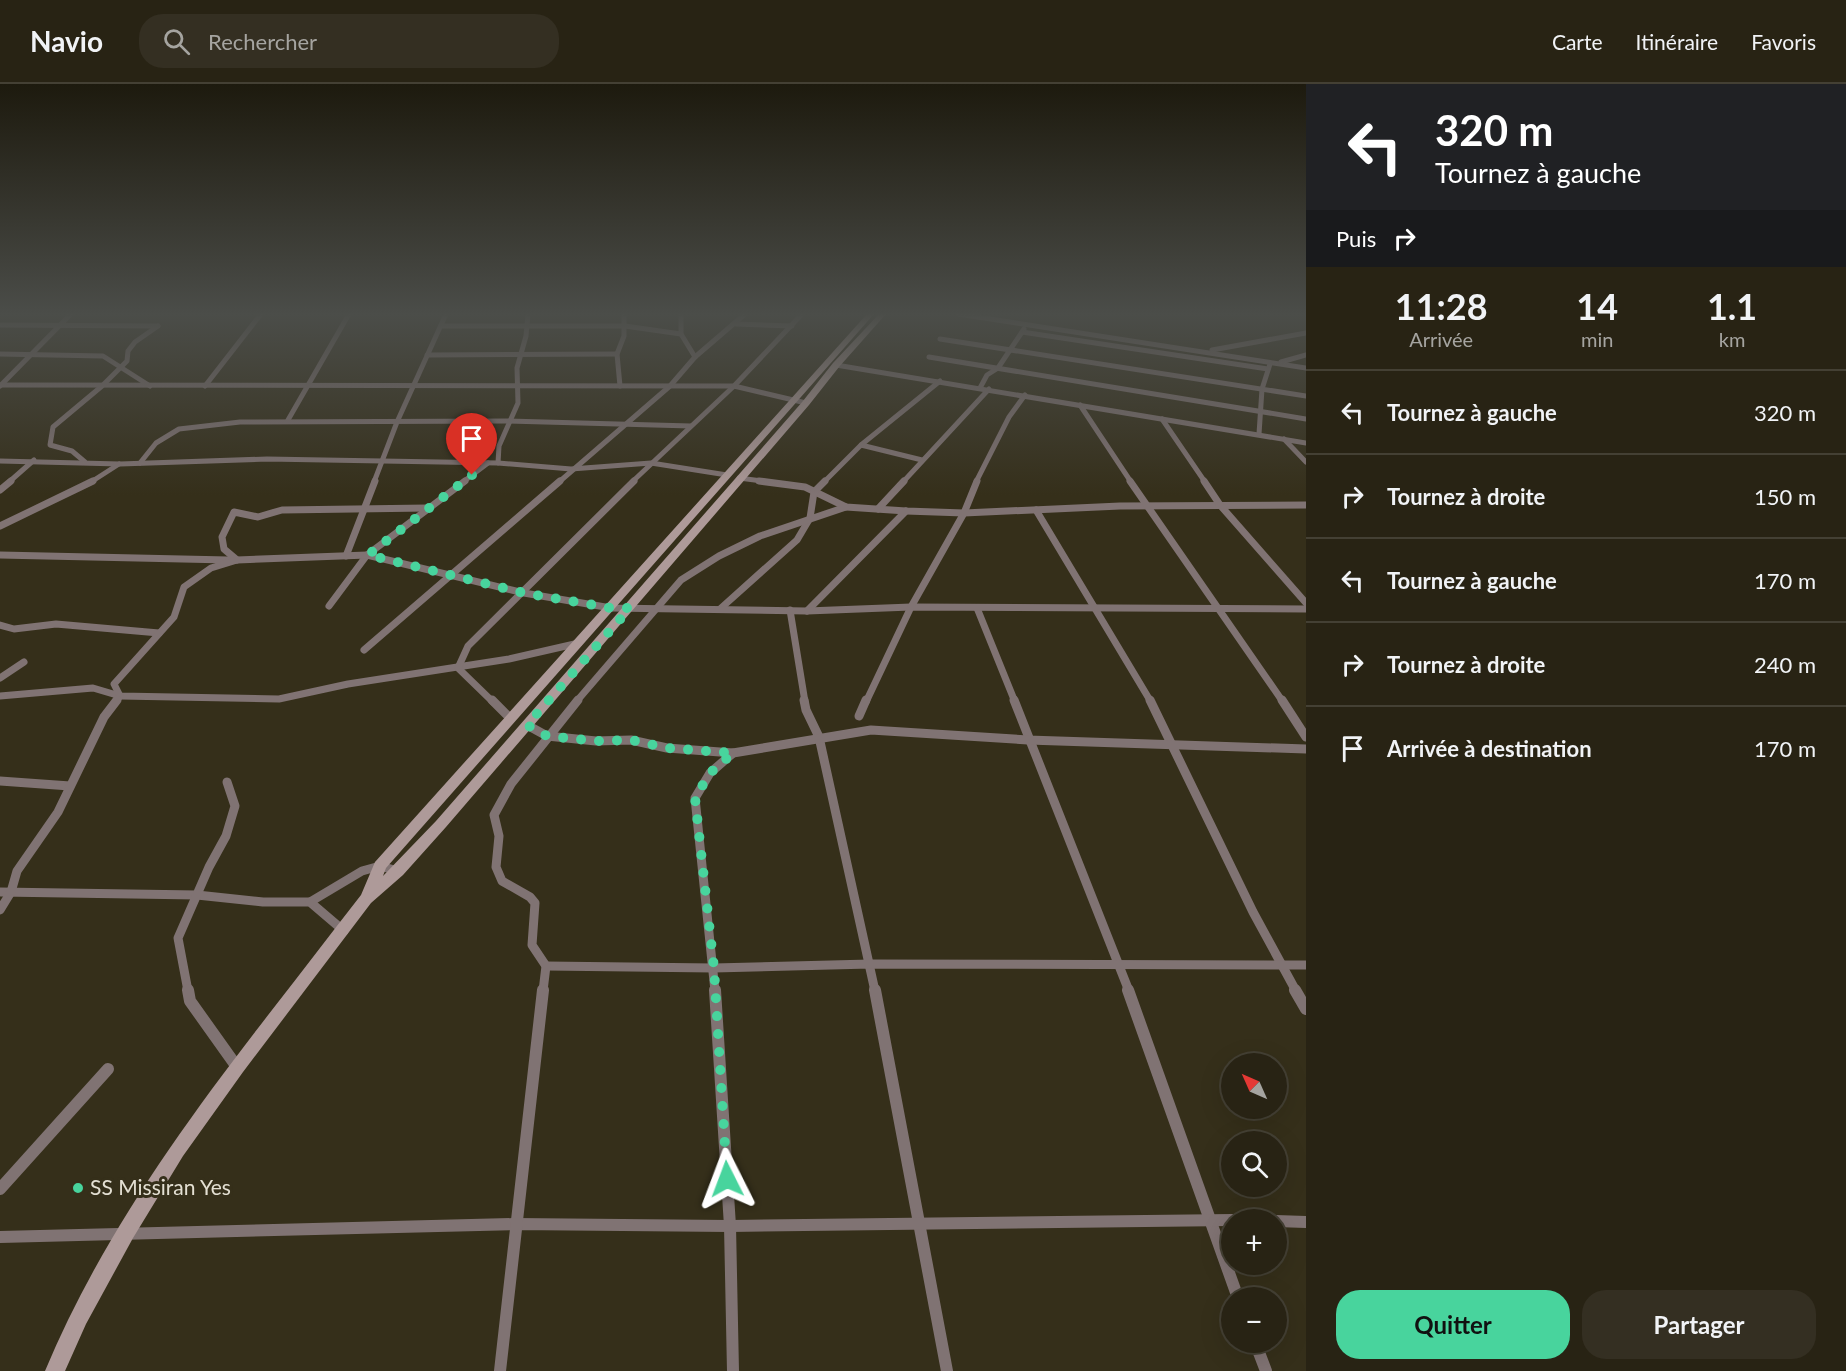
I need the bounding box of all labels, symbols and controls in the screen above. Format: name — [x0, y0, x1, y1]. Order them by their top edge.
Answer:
search box — [139, 14, 559, 68]
text: Navio — [30, 24, 103, 58]
icon: search — [160, 25, 193, 58]
text: Rechercher — [208, 28, 317, 55]
text: Carte — [1552, 29, 1603, 54]
text: Itinéraire — [1636, 29, 1718, 54]
text: Favoris — [1751, 29, 1816, 54]
text: 320 m — [1435, 105, 1553, 155]
icon: left — [1336, 108, 1414, 186]
text: Tournez à gauche — [1435, 156, 1641, 189]
icon: right — [1388, 222, 1421, 255]
text: Puis — [1336, 225, 1376, 252]
text: 11:28 — [1395, 284, 1488, 328]
text: 14 — [1576, 284, 1618, 328]
text: 1.1 — [1707, 284, 1757, 328]
text: Arrivée — [1409, 327, 1473, 351]
text: min — [1581, 327, 1613, 351]
text: km — [1719, 327, 1745, 351]
icon: left — [1336, 396, 1369, 429]
text: Tournez à gauche — [1387, 399, 1557, 426]
text: 320 m — [1754, 399, 1816, 426]
pin — [446, 413, 497, 475]
icon: arrive — [455, 422, 488, 455]
icon: right — [1336, 480, 1369, 513]
text: Tournez à droite — [1387, 483, 1545, 510]
text: 150 m — [1754, 483, 1816, 510]
icon: left — [1336, 564, 1369, 597]
text: Tournez à gauche — [1387, 567, 1557, 594]
text: 170 m — [1754, 567, 1816, 594]
icon: right — [1336, 648, 1369, 681]
text: Tournez à droite — [1387, 651, 1545, 678]
text: 240 m — [1754, 651, 1816, 678]
icon: arrive — [1336, 732, 1369, 765]
text: Arrivée à destination — [1387, 735, 1592, 762]
text: 170 m — [1754, 735, 1816, 762]
north arrow — [1221, 1053, 1287, 1119]
map controls — [1221, 1053, 1287, 1353]
button: search — [1221, 1131, 1287, 1197]
position arrow — [695, 1147, 759, 1211]
place label: SS Missiran Yes — [90, 1174, 231, 1199]
marker: SS Missiran Yes — [71, 1181, 85, 1195]
button: + — [1221, 1209, 1287, 1275]
button: − — [1221, 1287, 1287, 1353]
button: Quitter — [1336, 1290, 1570, 1359]
button: Partager — [1582, 1290, 1816, 1359]

